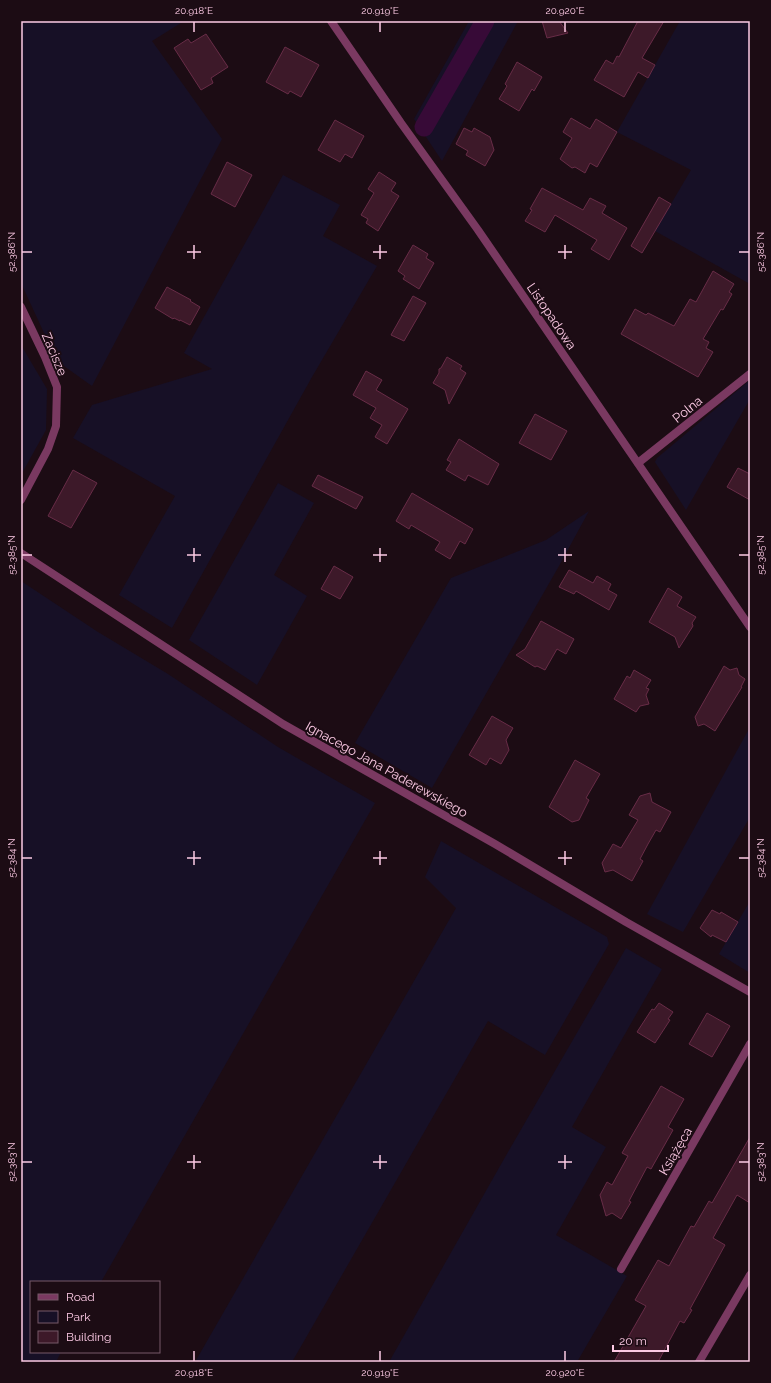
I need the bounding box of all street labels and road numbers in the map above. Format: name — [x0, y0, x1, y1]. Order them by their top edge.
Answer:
street label: Listopadowa — [524, 280, 579, 352]
street label: Zacisze — [39, 330, 70, 378]
street label: Polna — [669, 393, 705, 426]
street label: Ignacego Jana Paderewskiego — [303, 719, 471, 820]
street label: Książęca — [656, 1125, 695, 1178]

